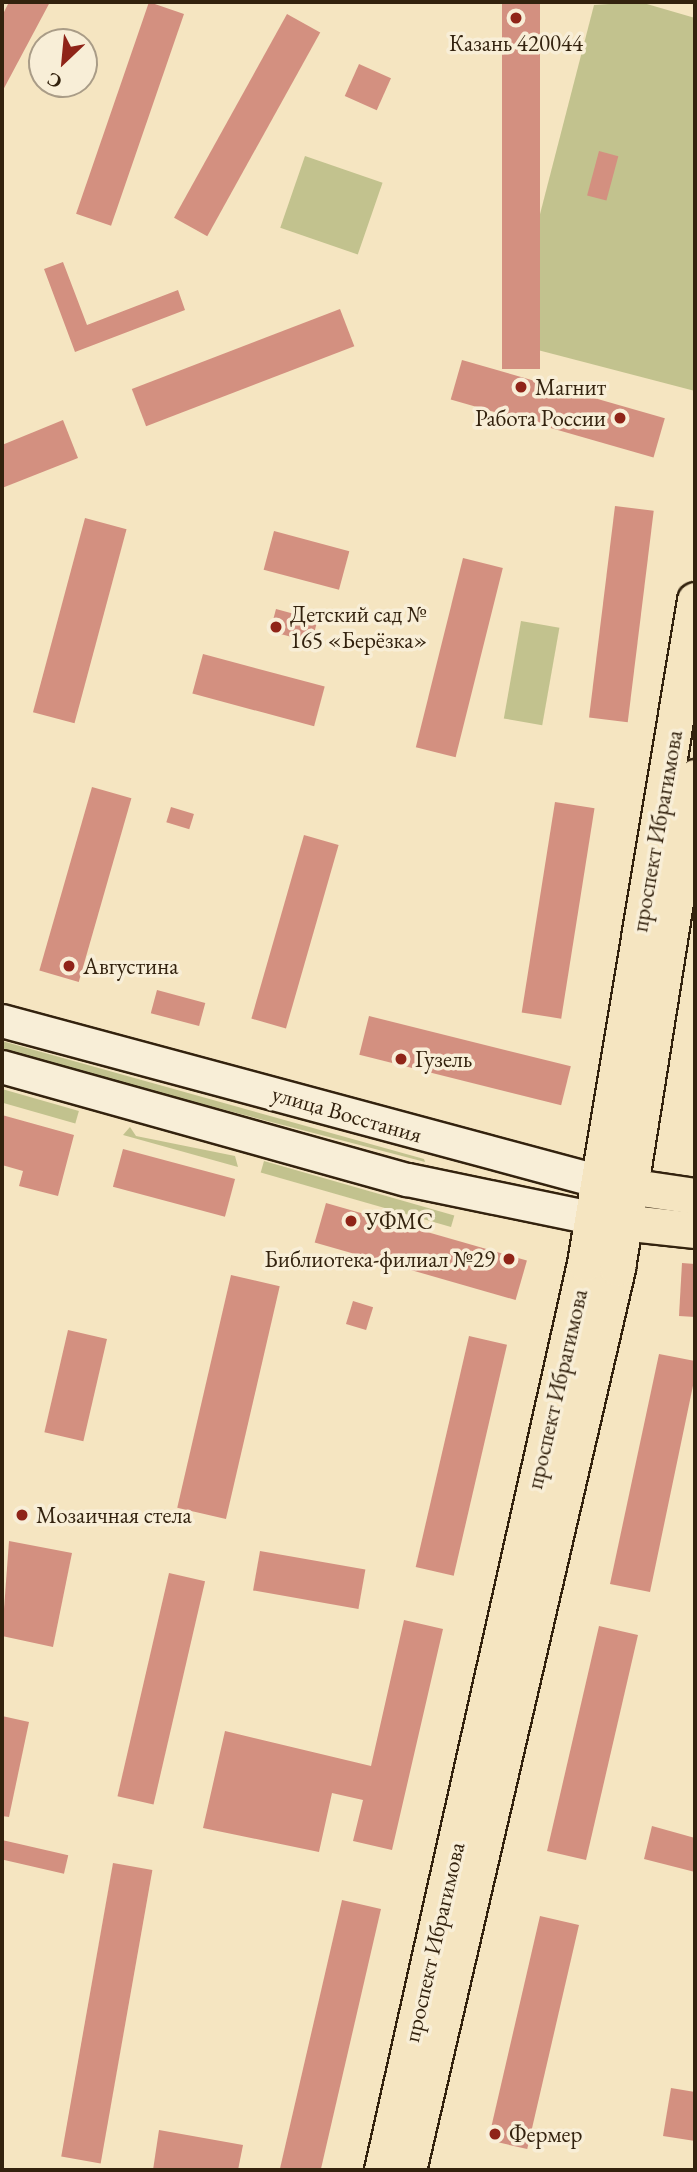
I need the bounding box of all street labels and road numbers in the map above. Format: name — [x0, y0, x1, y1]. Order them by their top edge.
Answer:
street label: проспект Ибрагимова — [626, 728, 688, 934]
street label: улица Восстания — [269, 1079, 425, 1149]
street label: проспект Ибрагимова — [521, 1286, 593, 1492]
street label: проспект Ибрагимова — [398, 1839, 470, 2045]

